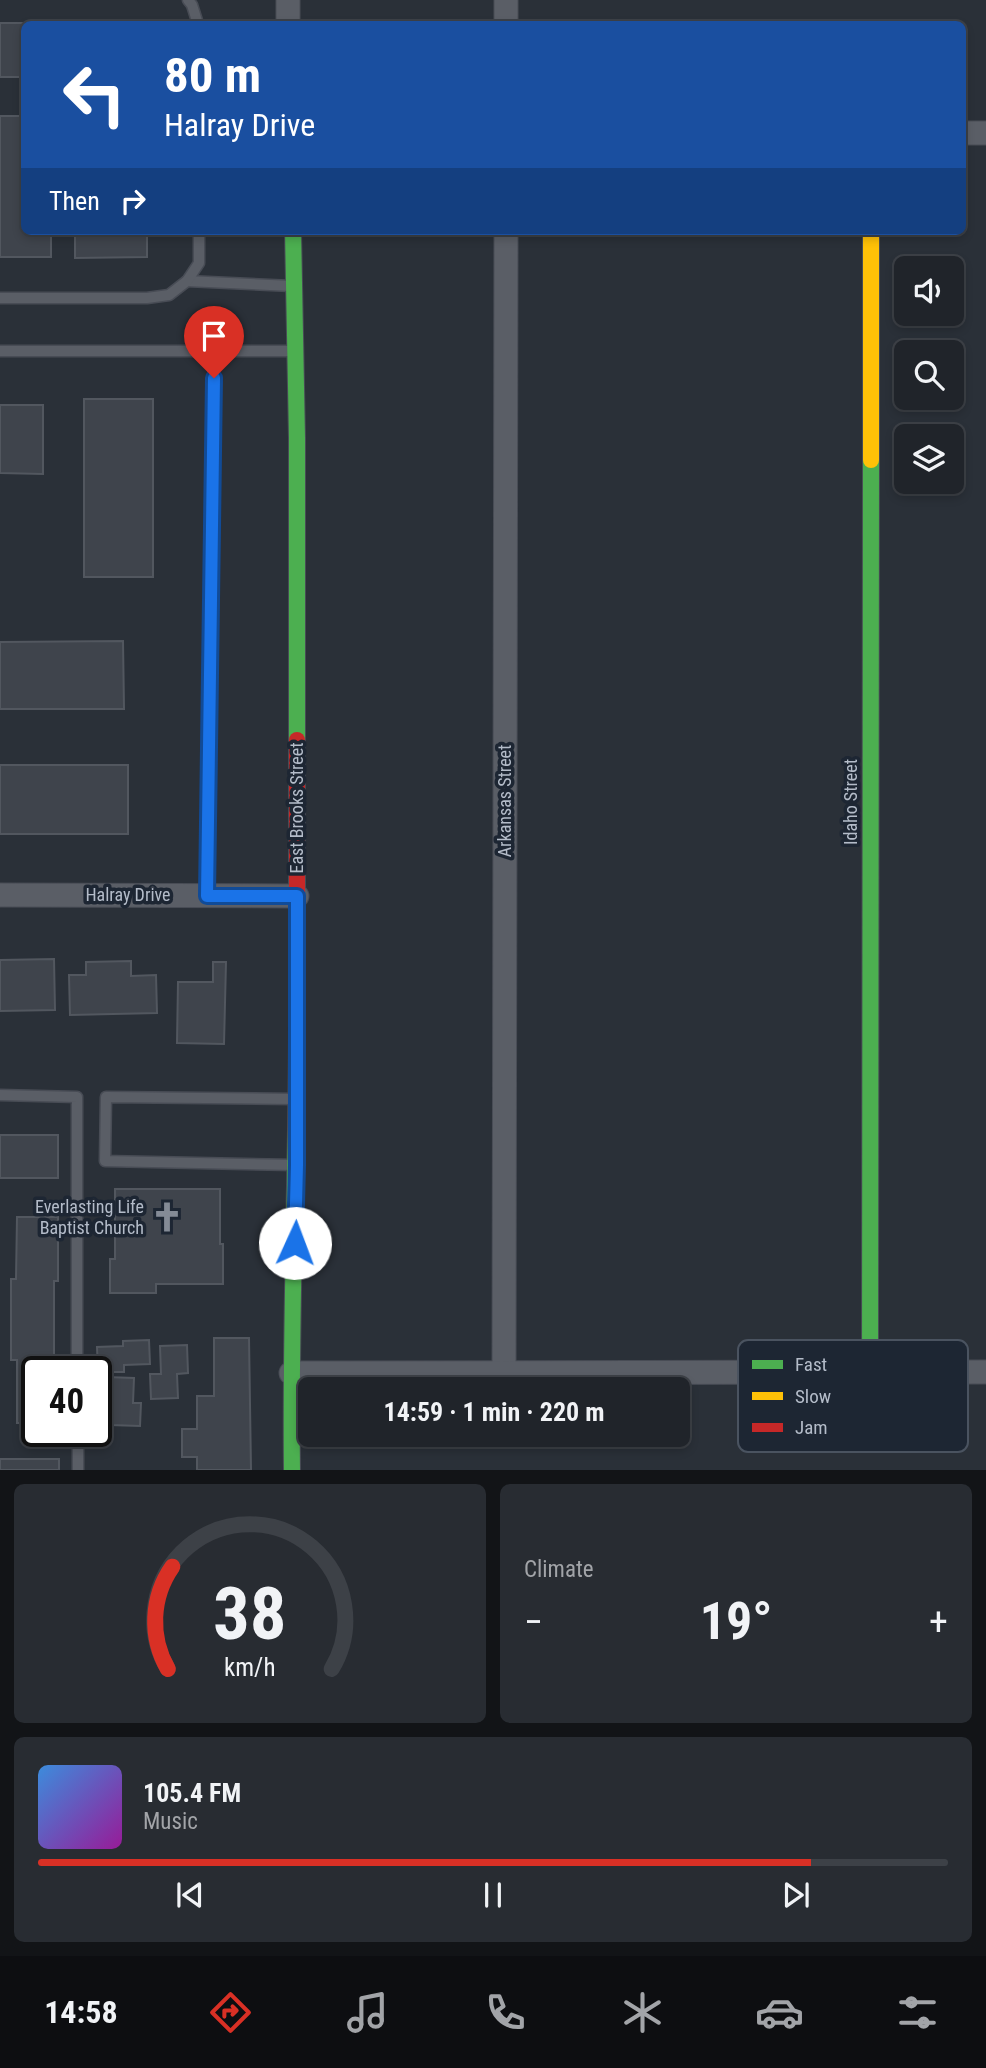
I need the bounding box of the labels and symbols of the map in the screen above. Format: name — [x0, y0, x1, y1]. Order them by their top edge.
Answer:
pin — [184, 306, 244, 378]
street label: East Brooks Street — [286, 742, 307, 874]
street label: Arkansas Street — [494, 745, 515, 857]
street label: Idaho Street — [840, 759, 861, 845]
street label: Halray Drive — [85, 884, 171, 905]
place label: Everlasting Life Baptist Church — [35, 1196, 144, 1238]
church icon: Everlasting Life Baptist Church — [150, 1200, 184, 1234]
position arrow — [258, 1206, 332, 1280]
legend — [738, 1340, 968, 1452]
text: Fast — [795, 1353, 827, 1376]
speed limit sign: 40 — [21, 1356, 112, 1447]
text: Slow — [795, 1385, 831, 1408]
text: Jam — [795, 1416, 828, 1439]

